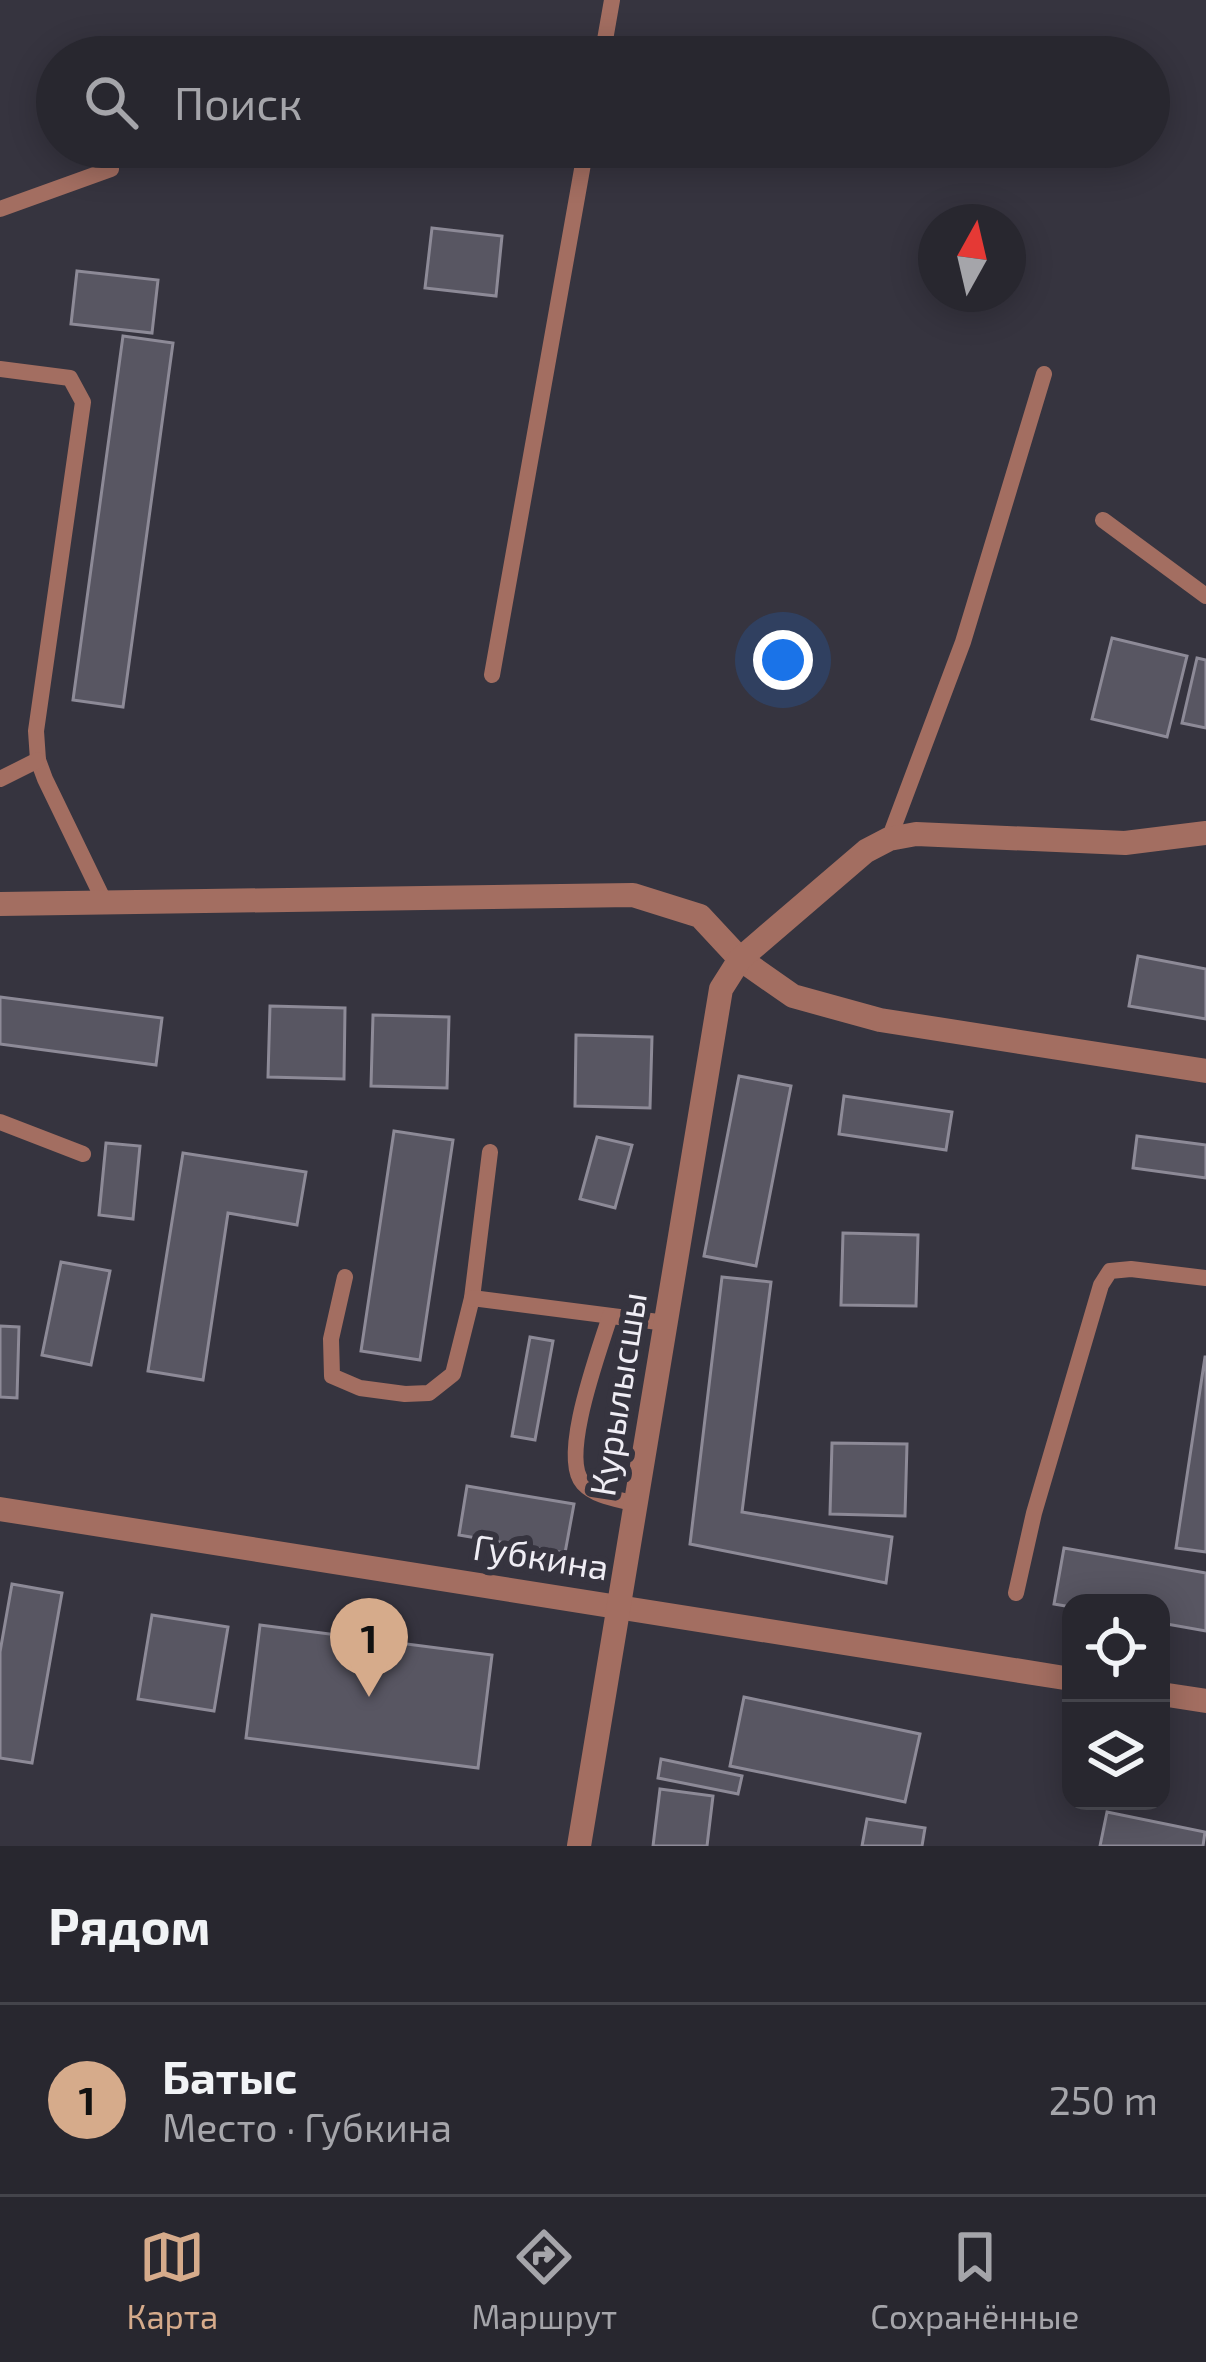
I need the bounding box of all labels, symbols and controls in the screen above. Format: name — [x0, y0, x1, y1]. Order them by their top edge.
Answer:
search box — [36, 36, 1170, 168]
icon: search — [78, 69, 144, 135]
text: Поиск — [174, 75, 302, 129]
north arrow — [918, 204, 1026, 312]
your location — [753, 630, 813, 690]
street label: Курылысшы — [579, 1289, 655, 1499]
street label: Губкина — [470, 1524, 612, 1588]
map controls — [1062, 1594, 1170, 1810]
button: locate — [1062, 1594, 1170, 1702]
pin: 1 — [330, 1598, 408, 1697]
button: layers — [1062, 1702, 1170, 1810]
text: Рядом — [48, 1894, 211, 1955]
text: Батыс — [162, 2049, 297, 2103]
text: 1 — [79, 2076, 95, 2123]
text: 250 m — [1049, 2076, 1158, 2123]
text: Место · Губкина — [162, 2103, 452, 2150]
tab: Карта — [127, 2224, 218, 2336]
tab: Маршрут — [471, 2224, 617, 2336]
tab: Сохранённые — [870, 2224, 1079, 2336]

